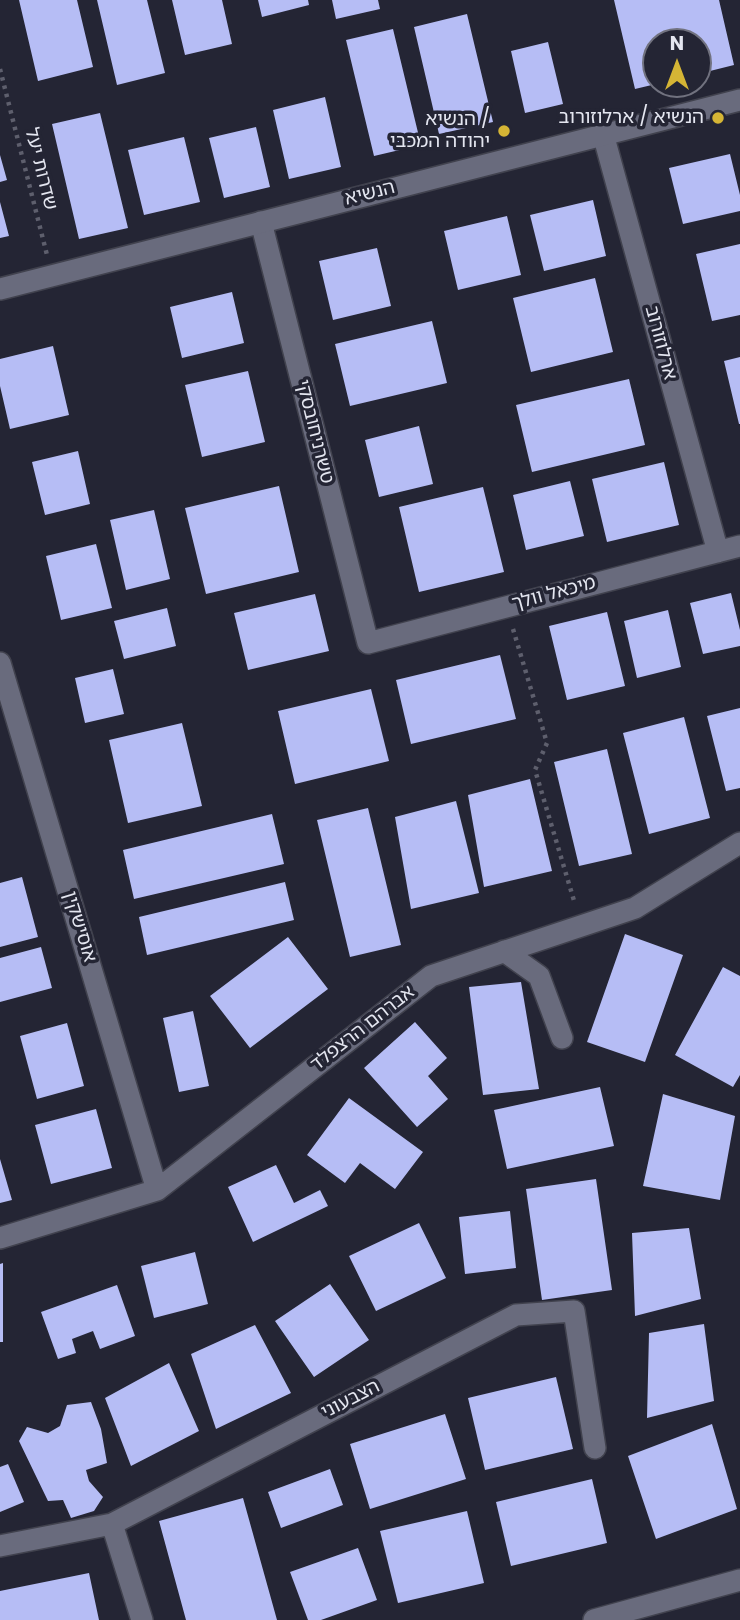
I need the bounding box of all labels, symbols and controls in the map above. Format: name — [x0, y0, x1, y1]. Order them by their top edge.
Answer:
north arrow — [642, 28, 712, 98]
text: N — [670, 30, 684, 57]
place label: הנשיא / ארלוזורוב — [558, 107, 704, 129]
place label: הנשיא / יהודה המכבי — [390, 109, 490, 153]
marker: הנשיא / ארלוזורוב — [710, 110, 726, 126]
marker: הנשיא / יהודה המכבי — [496, 123, 512, 139]
street label: שדרות יעל — [19, 125, 61, 213]
street label: הנשיא — [343, 177, 397, 211]
street label: ארלוזורוב — [639, 303, 681, 383]
street label: טשרניחובסקי — [290, 378, 338, 486]
street label: מיכאל וולך — [510, 572, 598, 616]
street label: אוסישקין — [57, 889, 101, 965]
street label: אברהם הרצפלד — [306, 981, 420, 1077]
street label: הצבעוני — [318, 1376, 384, 1424]

